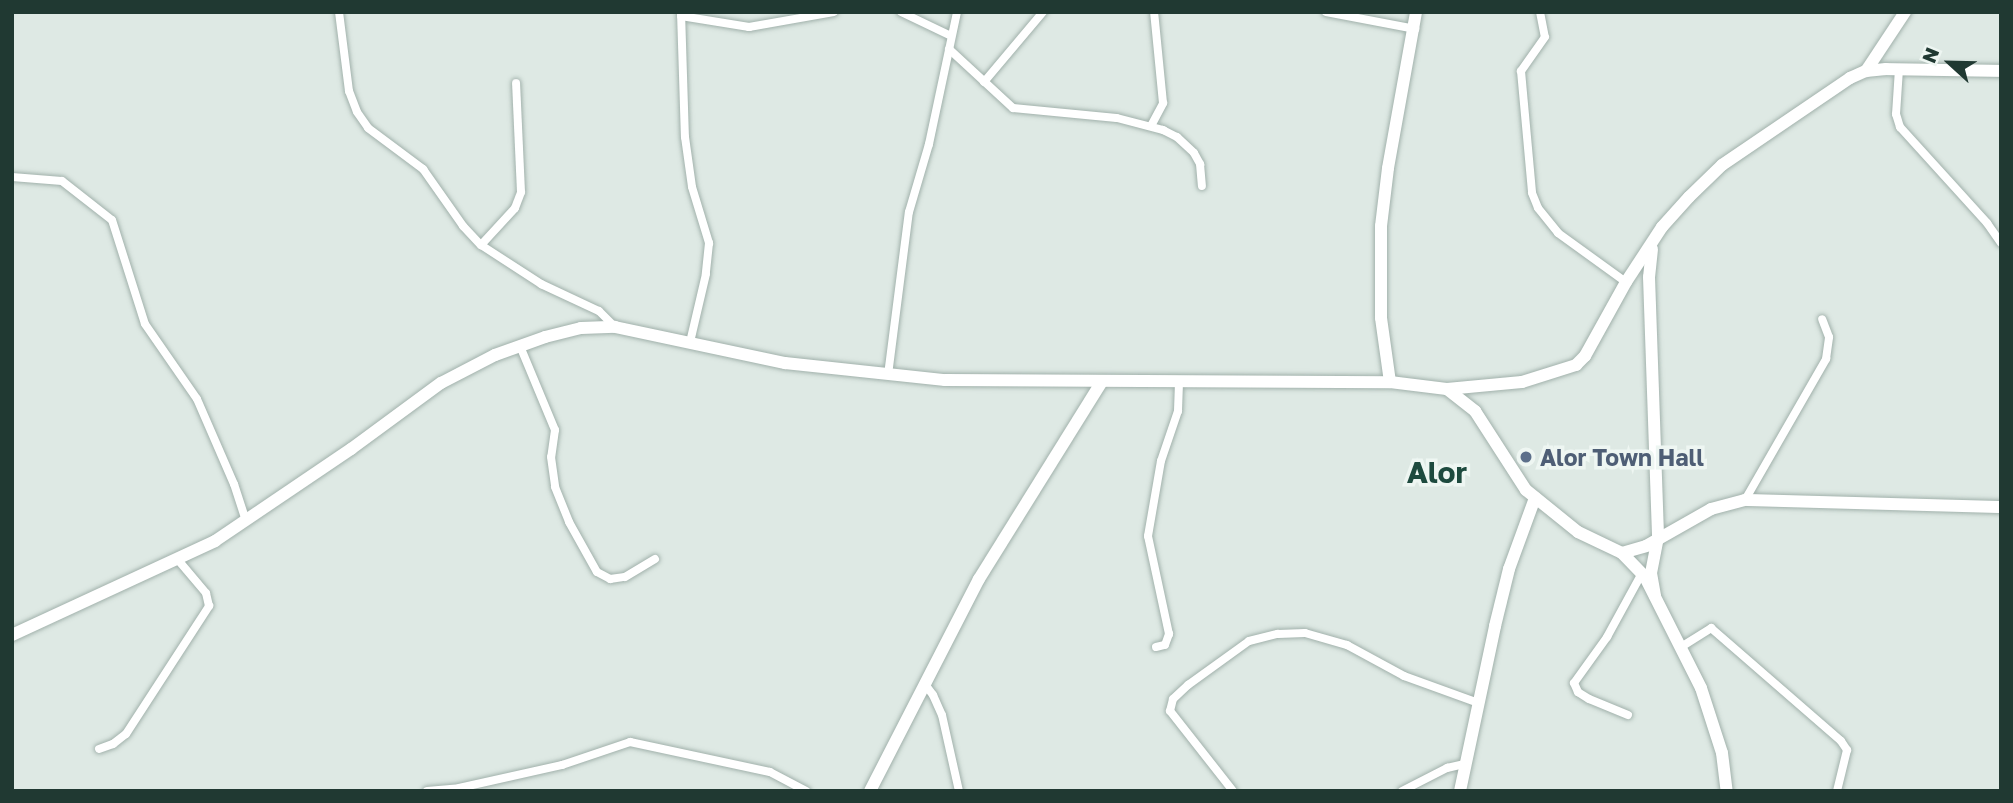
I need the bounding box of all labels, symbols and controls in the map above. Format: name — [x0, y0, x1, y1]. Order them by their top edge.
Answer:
north arrow — [1915, 28, 1985, 98]
text: N — [1917, 44, 1943, 66]
place label: Alor Town Hall — [1540, 443, 1704, 471]
marker: Alor Town Hall — [1518, 449, 1534, 465]
district label: Alor — [1407, 454, 1467, 490]

